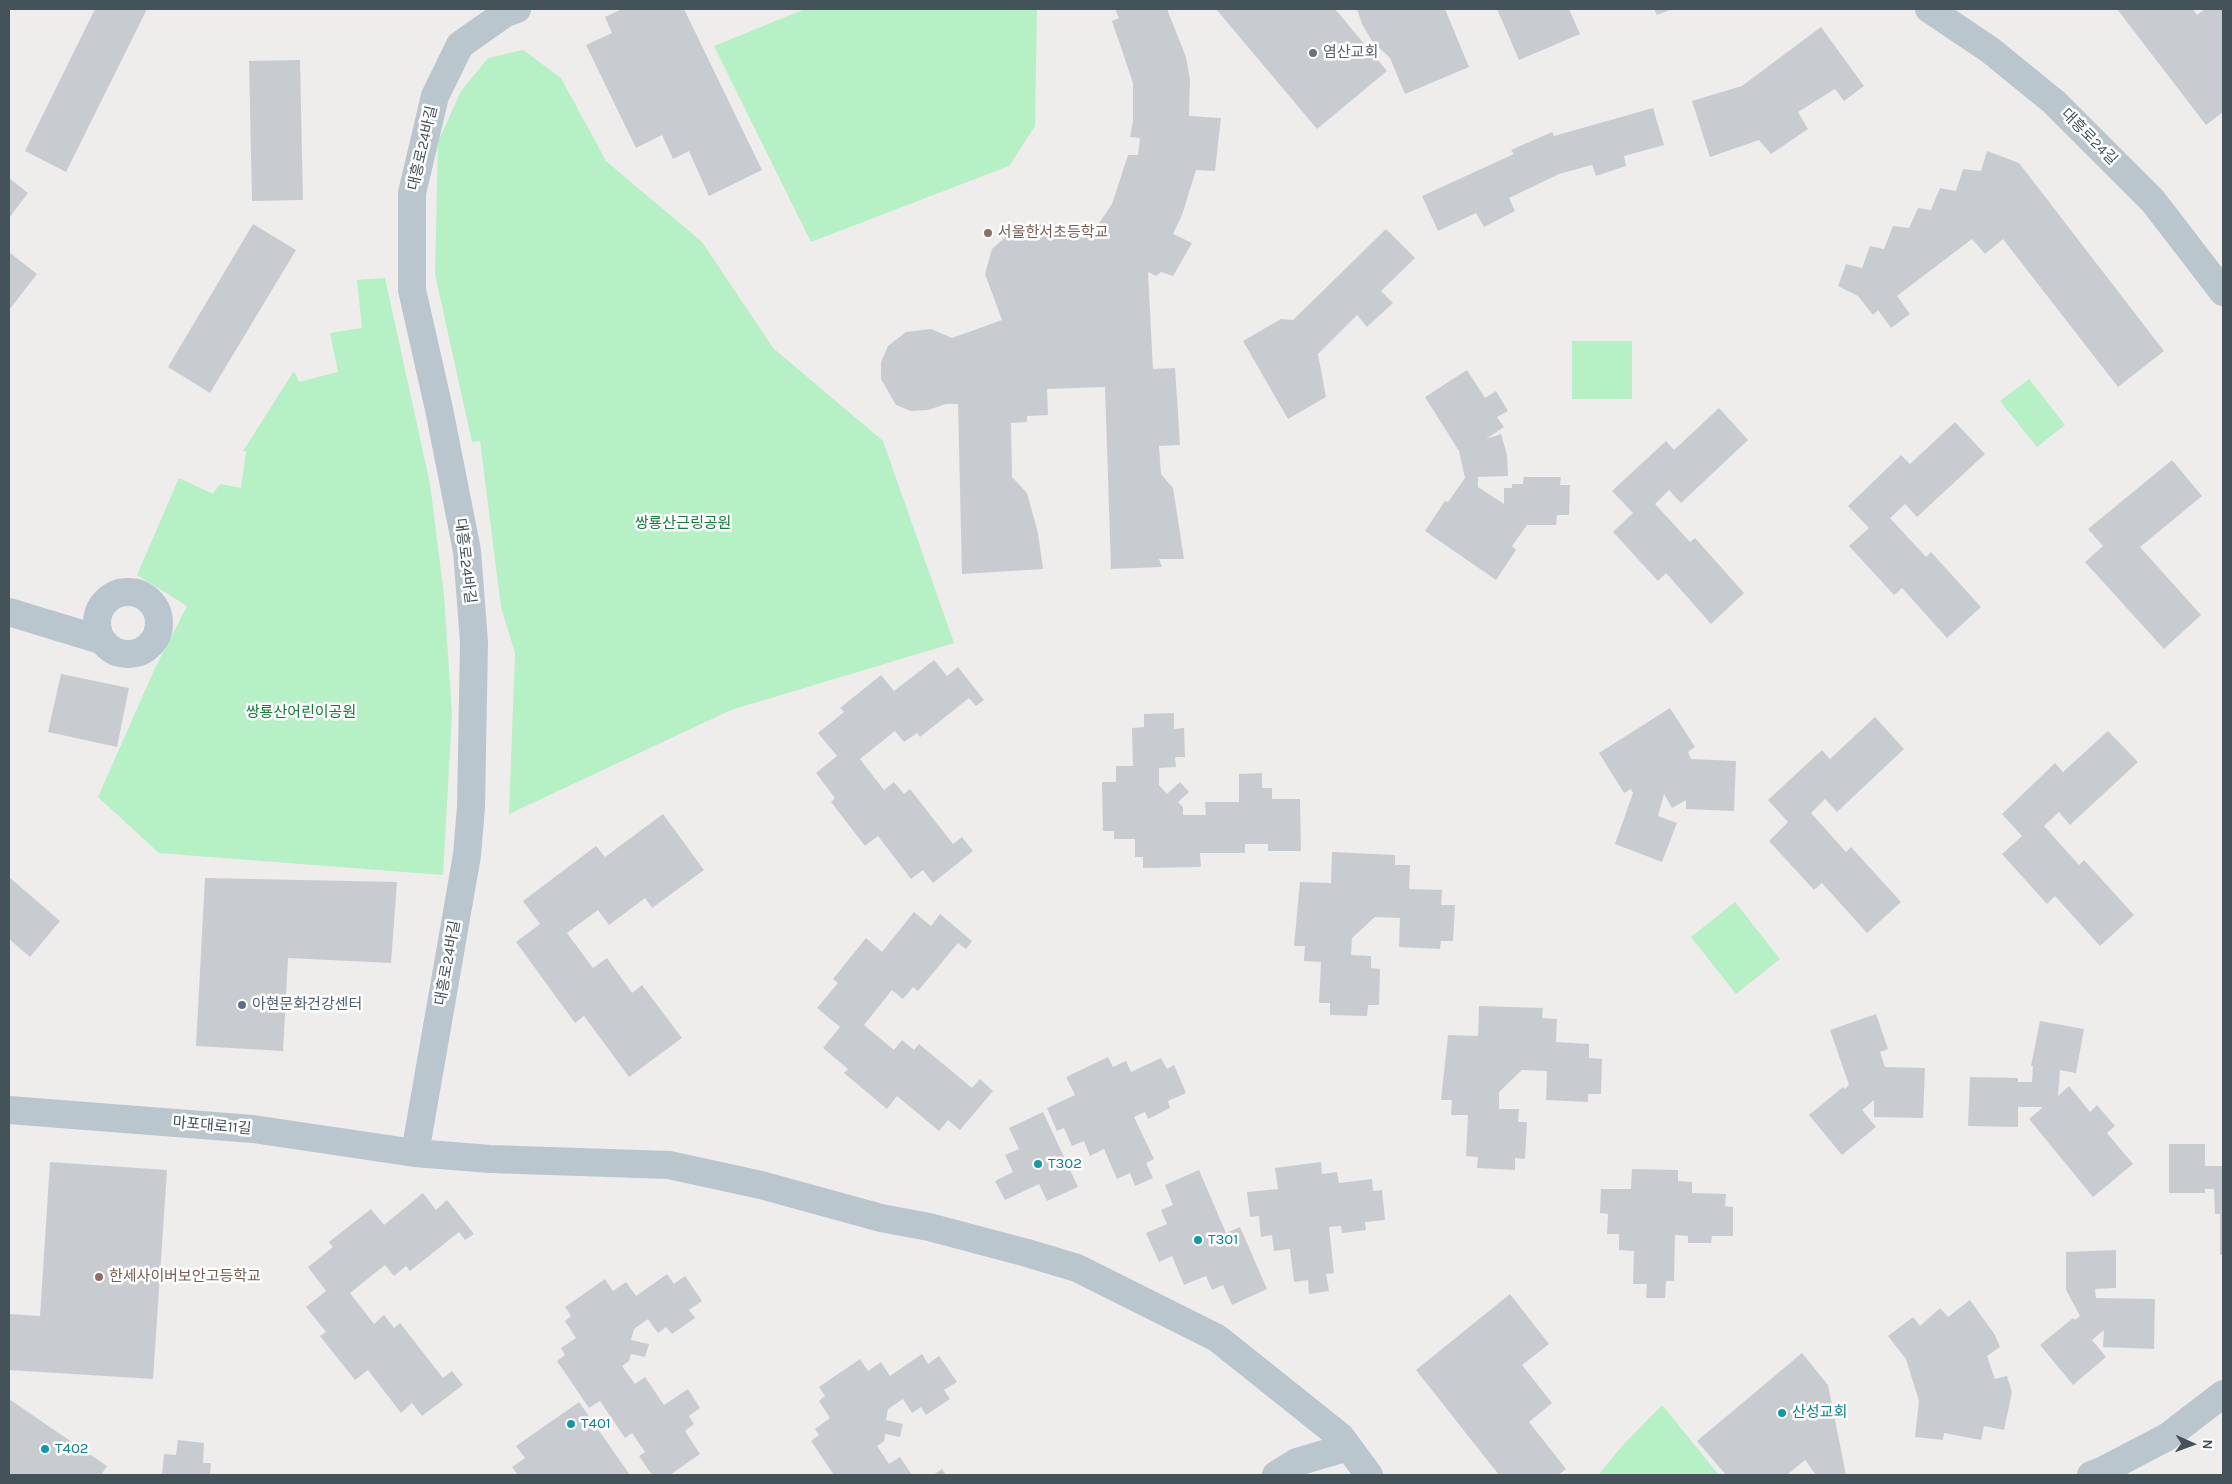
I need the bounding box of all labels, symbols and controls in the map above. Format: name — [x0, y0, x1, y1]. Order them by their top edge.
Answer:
place label: 염산교회 — [1323, 44, 1378, 62]
marker: 염산교회 — [1307, 47, 1319, 59]
street label: 대흥로24바길 — [405, 104, 441, 192]
street label: 대흥로24길 — [2057, 105, 2121, 169]
place label: 서울한서초등학교 — [998, 224, 1108, 242]
marker: 서울한서초등학교 — [982, 227, 994, 239]
park label: 쌍룡산근링공원 — [635, 515, 731, 533]
street label: 대흥로24바길 — [451, 517, 479, 605]
park label: 쌍룡산어린이공원 — [246, 704, 356, 722]
street label: 대흥로24바길 — [432, 919, 464, 1007]
place label: 아현문화건강센터 — [252, 996, 362, 1014]
marker: 아현문화건강센터 — [236, 999, 248, 1011]
street label: 마포대로11길 — [172, 1114, 252, 1138]
place label: T302 — [1048, 1155, 1082, 1173]
marker: T302 — [1032, 1158, 1044, 1170]
place label: T301 — [1208, 1231, 1238, 1249]
marker: T301 — [1192, 1234, 1204, 1246]
place label: 한세사이버보안고등학교 — [109, 1268, 261, 1286]
marker: 한세사이버보안고등학교 — [93, 1271, 105, 1283]
place label: 산성교회 — [1792, 1404, 1847, 1422]
marker: 산성교회 — [1776, 1407, 1788, 1419]
place label: T401 — [581, 1415, 611, 1433]
marker: T401 — [565, 1418, 577, 1430]
north arrow — [2167, 1419, 2217, 1469]
text: N — [2199, 1439, 2216, 1450]
place label: T402 — [55, 1440, 88, 1458]
marker: T402 — [39, 1443, 51, 1455]

